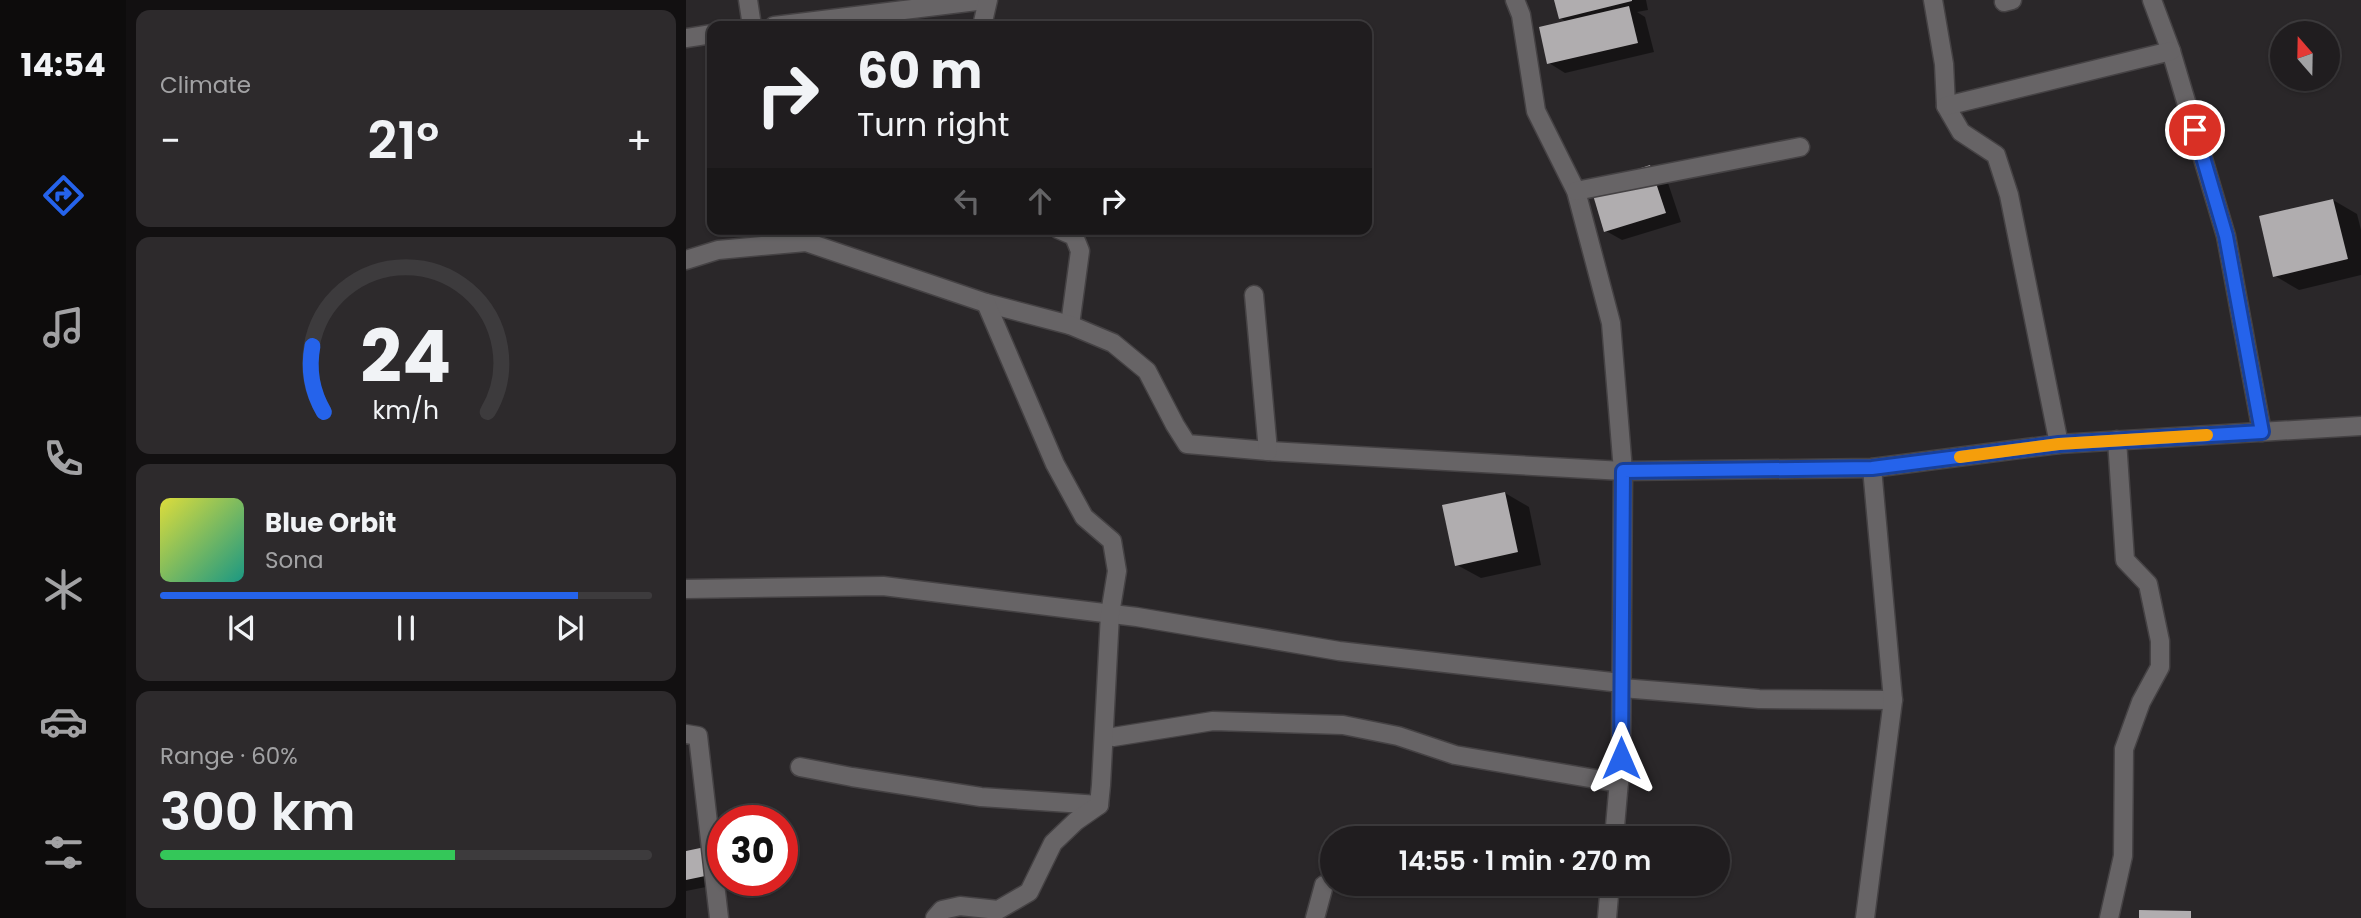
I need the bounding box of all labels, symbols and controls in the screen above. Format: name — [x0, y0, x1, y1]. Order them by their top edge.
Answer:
north arrow — [2270, 21, 2340, 91]
map controls — [2270, 21, 2340, 91]
text: 60 m — [857, 37, 982, 105]
text: 14:54 — [20, 42, 106, 87]
icon: right — [742, 49, 833, 140]
text: Climate — [160, 69, 251, 101]
pin — [2165, 100, 2225, 160]
text: Turn right — [857, 102, 1009, 147]
text: 21° — [368, 104, 439, 177]
icon: arrive — [2176, 111, 2214, 149]
text: − — [160, 114, 181, 167]
text: + — [626, 114, 652, 167]
icon: directions — [39, 171, 88, 220]
icon: left — [948, 182, 986, 220]
icon: ahead — [1021, 182, 1059, 220]
icon: right — [1094, 182, 1132, 220]
icon: music — [39, 303, 88, 352]
text: 24 — [361, 306, 451, 407]
text: km/h — [373, 392, 439, 427]
icon: phone — [39, 434, 88, 483]
text: Blue Orbit — [265, 505, 396, 541]
text: Sona — [265, 544, 324, 576]
icon: climate — [39, 565, 88, 614]
icon: previous — [223, 609, 261, 647]
icon: pause — [387, 609, 425, 647]
icon: next — [551, 609, 589, 647]
icon: car — [39, 697, 88, 746]
position arrow — [1584, 721, 1658, 795]
text: Range · 60% — [160, 740, 298, 772]
text: 300 km — [160, 775, 356, 848]
speed limit sign: 30 — [707, 805, 798, 896]
icon: filters — [39, 828, 88, 877]
text: 14:55 · 1 min · 270 m — [1399, 843, 1651, 879]

